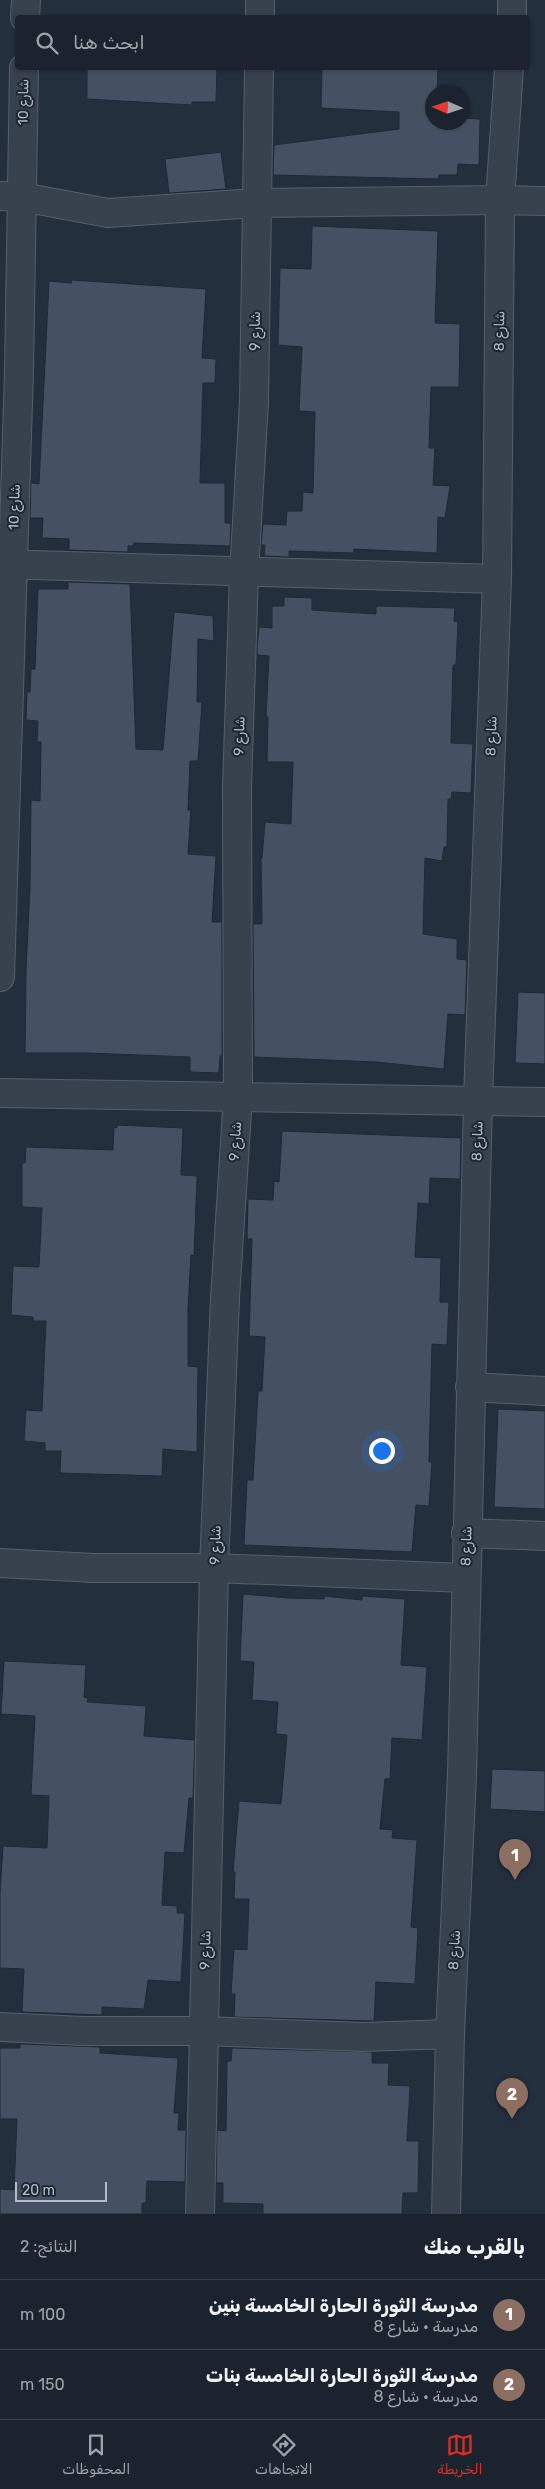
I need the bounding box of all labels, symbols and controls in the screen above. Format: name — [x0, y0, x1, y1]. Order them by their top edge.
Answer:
search box — [15, 15, 530, 70]
icon: search — [33, 29, 61, 57]
text: ابحث هنا — [73, 31, 145, 54]
street label: شارع 10 — [15, 79, 34, 125]
north arrow — [425, 85, 470, 130]
street label: شارع 9 — [247, 311, 266, 351]
street label: شارع 8 — [491, 311, 510, 351]
street label: شارع 10 — [5, 484, 26, 530]
street label: شارع 9 — [230, 716, 251, 756]
street label: شارع 8 — [482, 716, 503, 756]
street label: شارع 9 — [226, 1121, 247, 1162]
street label: شارع 8 — [468, 1121, 489, 1161]
your location — [369, 1438, 395, 1464]
street label: شارع 9 — [206, 1525, 227, 1565]
street label: شارع 8 — [457, 1526, 478, 1566]
pin: 1 — [499, 1839, 531, 1880]
street label: شارع 8 — [445, 1929, 466, 1971]
street label: شارع 9 — [196, 1930, 217, 1970]
pin: 2 — [496, 2078, 528, 2119]
scale bar — [15, 2179, 108, 2202]
text: 20 m — [22, 2182, 55, 2199]
text: بالقرب منك — [424, 2234, 525, 2259]
text: النتائج: 2 — [20, 2237, 78, 2256]
text: مدرسة الثورة الحارة الخامسة بنين — [209, 2294, 478, 2317]
text: 100 m — [20, 2305, 65, 2324]
text: 1 — [505, 2305, 513, 2324]
text: مدرسة · شارع 8 — [373, 2317, 478, 2336]
text: مدرسة الثورة الحارة الخامسة بنات — [206, 2364, 478, 2387]
text: 150 m — [20, 2375, 65, 2394]
text: 2 — [504, 2375, 514, 2394]
text: مدرسة · شارع 8 — [373, 2387, 478, 2406]
tab: المحفوظات — [62, 2431, 130, 2478]
tab: الاتجاهات — [255, 2431, 312, 2478]
tab: الخريطة — [437, 2431, 483, 2478]

